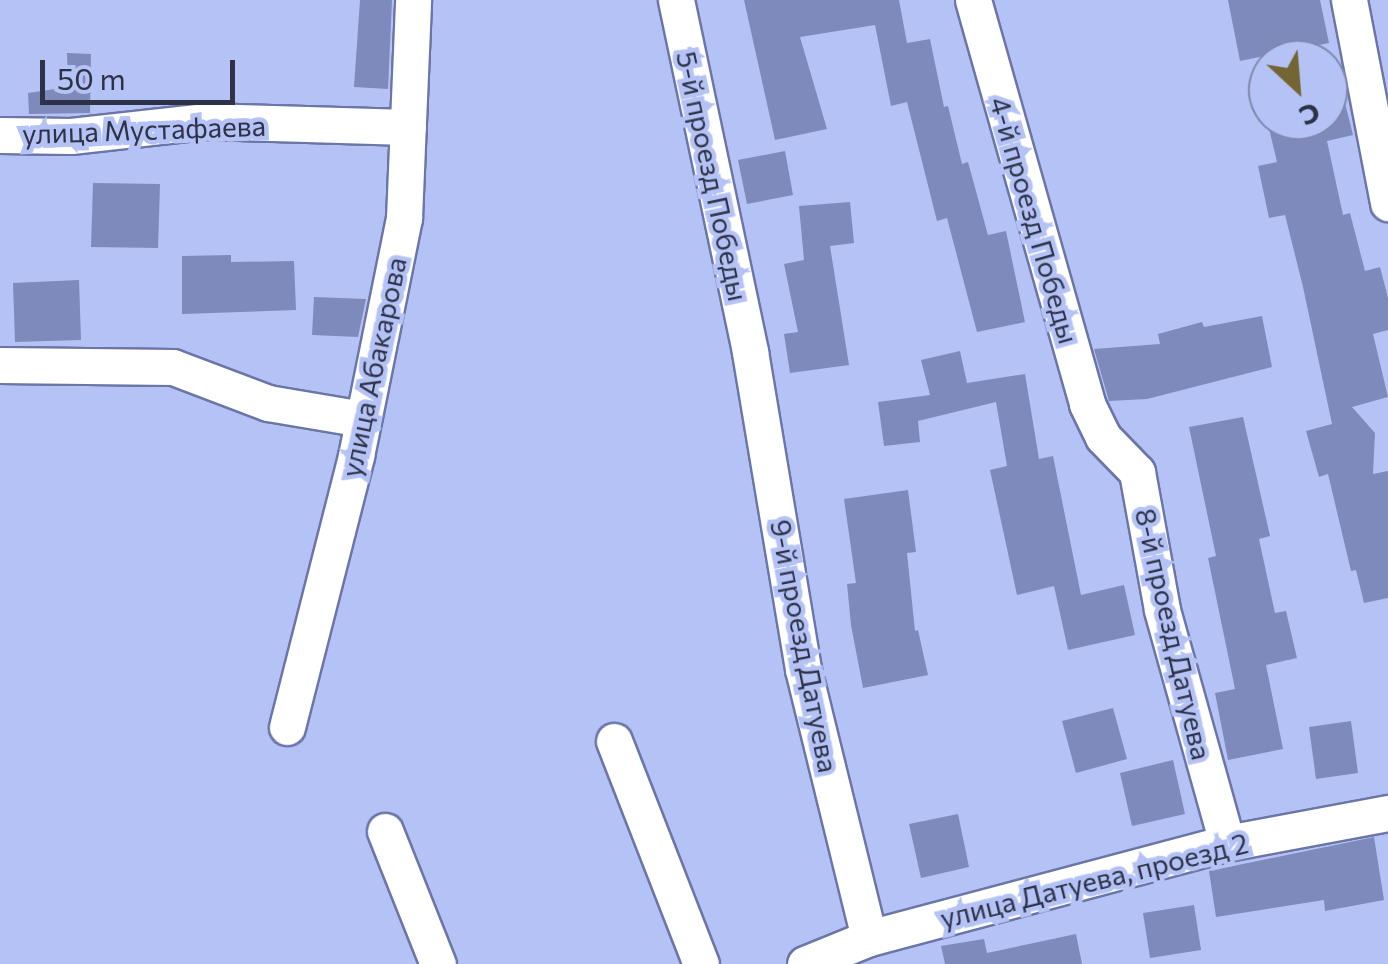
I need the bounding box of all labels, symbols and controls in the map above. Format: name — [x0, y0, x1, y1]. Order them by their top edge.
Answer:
scale bar — [45, 40, 240, 102]
north arrow — [1248, 40, 1348, 140]
street label: 5-й проезд Победы — [670, 48, 756, 304]
text: 50 m — [57, 59, 126, 96]
street label: 4-й проезд Победы — [984, 93, 1086, 347]
text: С — [1294, 96, 1326, 135]
street label: улица Мустафаева — [21, 108, 267, 150]
street label: улица Абакарова — [333, 254, 413, 480]
street label: 8-й проезд Датуева — [1129, 505, 1219, 763]
street label: 9-й проезд Датуева — [764, 517, 846, 775]
street label: улица Датуева, проезд 2 — [937, 825, 1251, 935]

